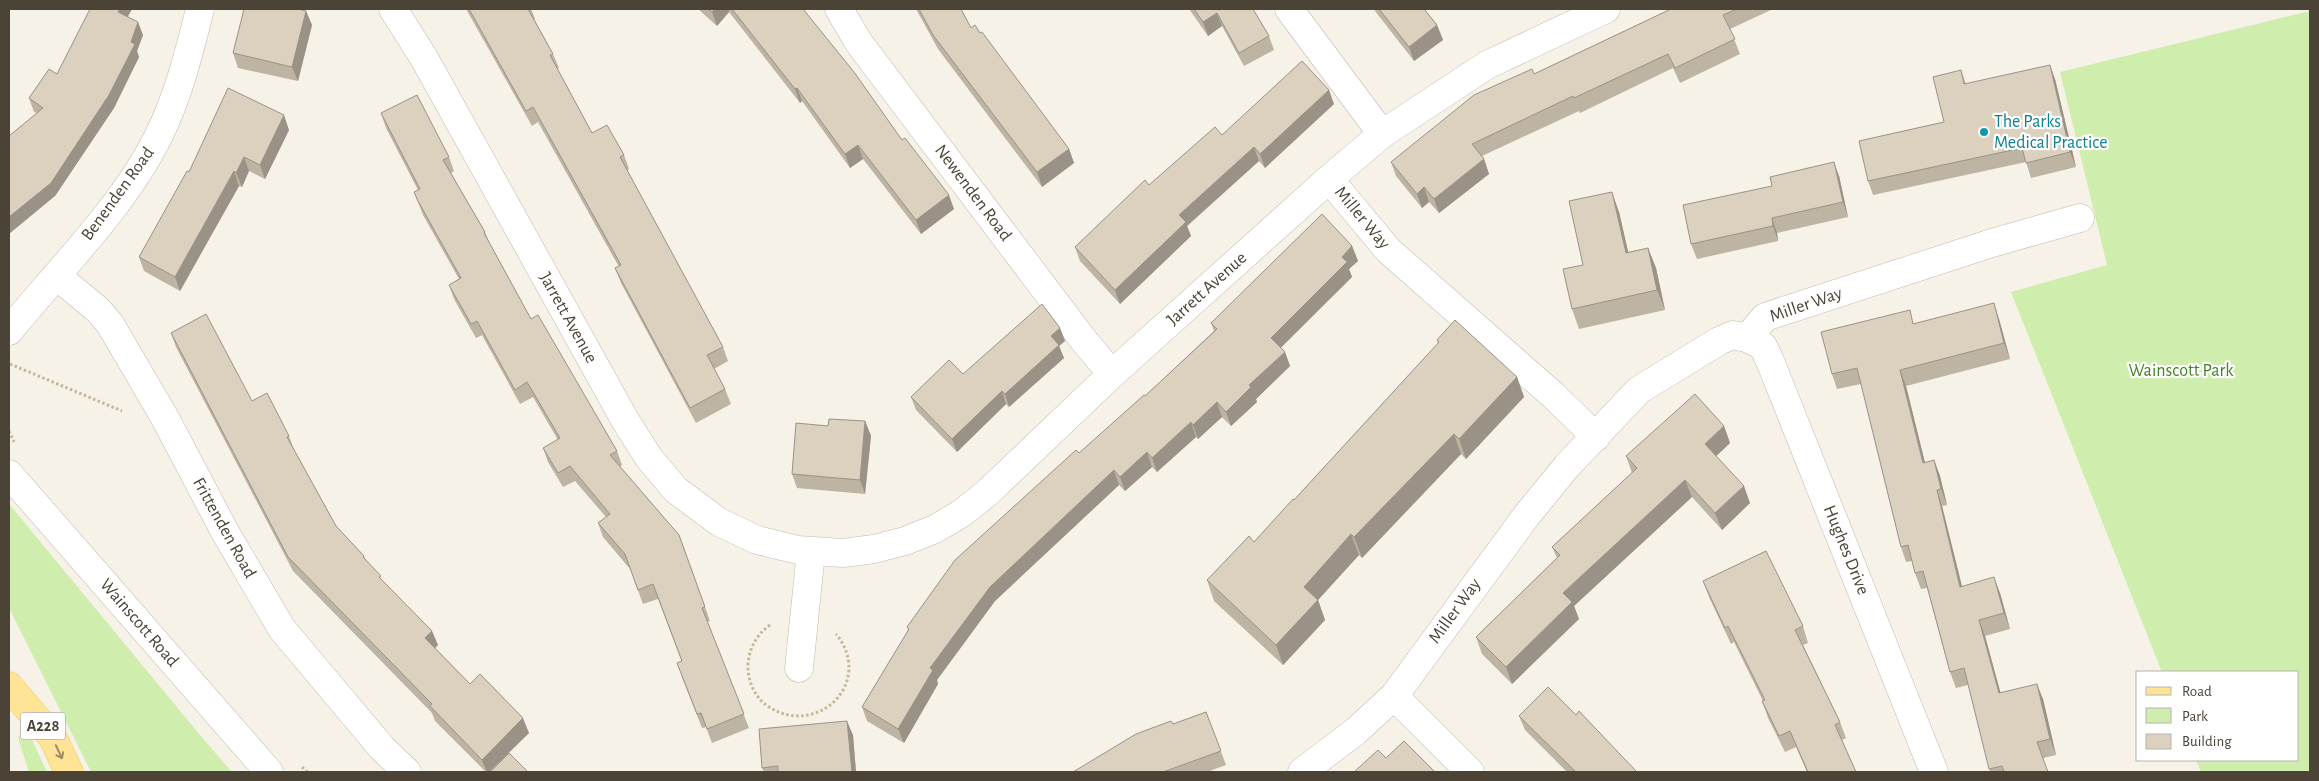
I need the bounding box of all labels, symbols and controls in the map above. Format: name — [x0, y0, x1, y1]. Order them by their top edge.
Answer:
place label: The Parks Medical Practice — [1994, 113, 2108, 152]
marker: The Parks Medical Practice — [1978, 126, 1990, 138]
street label: Newenden Road — [931, 142, 1015, 244]
street label: Benenden Road — [78, 144, 158, 244]
street label: Miller Way — [1331, 183, 1393, 253]
street label: Jarrett Avenue — [1164, 249, 1250, 329]
street label: Jarrett Avenue — [536, 270, 600, 366]
street label: Miller Way — [1767, 284, 1845, 326]
park label: Wainscott Park — [2128, 362, 2234, 380]
street label: Frittenden Road — [189, 475, 259, 581]
street label: Hughes Drive — [1820, 503, 1872, 597]
street label: Miller Way — [1426, 575, 1485, 647]
street label: Wainscott Road — [96, 576, 182, 670]
legend — [2136, 671, 2299, 761]
text: Road — [2182, 684, 2212, 699]
text: Park — [2182, 709, 2208, 724]
road number: A228 — [20, 712, 66, 739]
text: Building — [2182, 734, 2232, 749]
one-way arrow — [55, 744, 64, 759]

